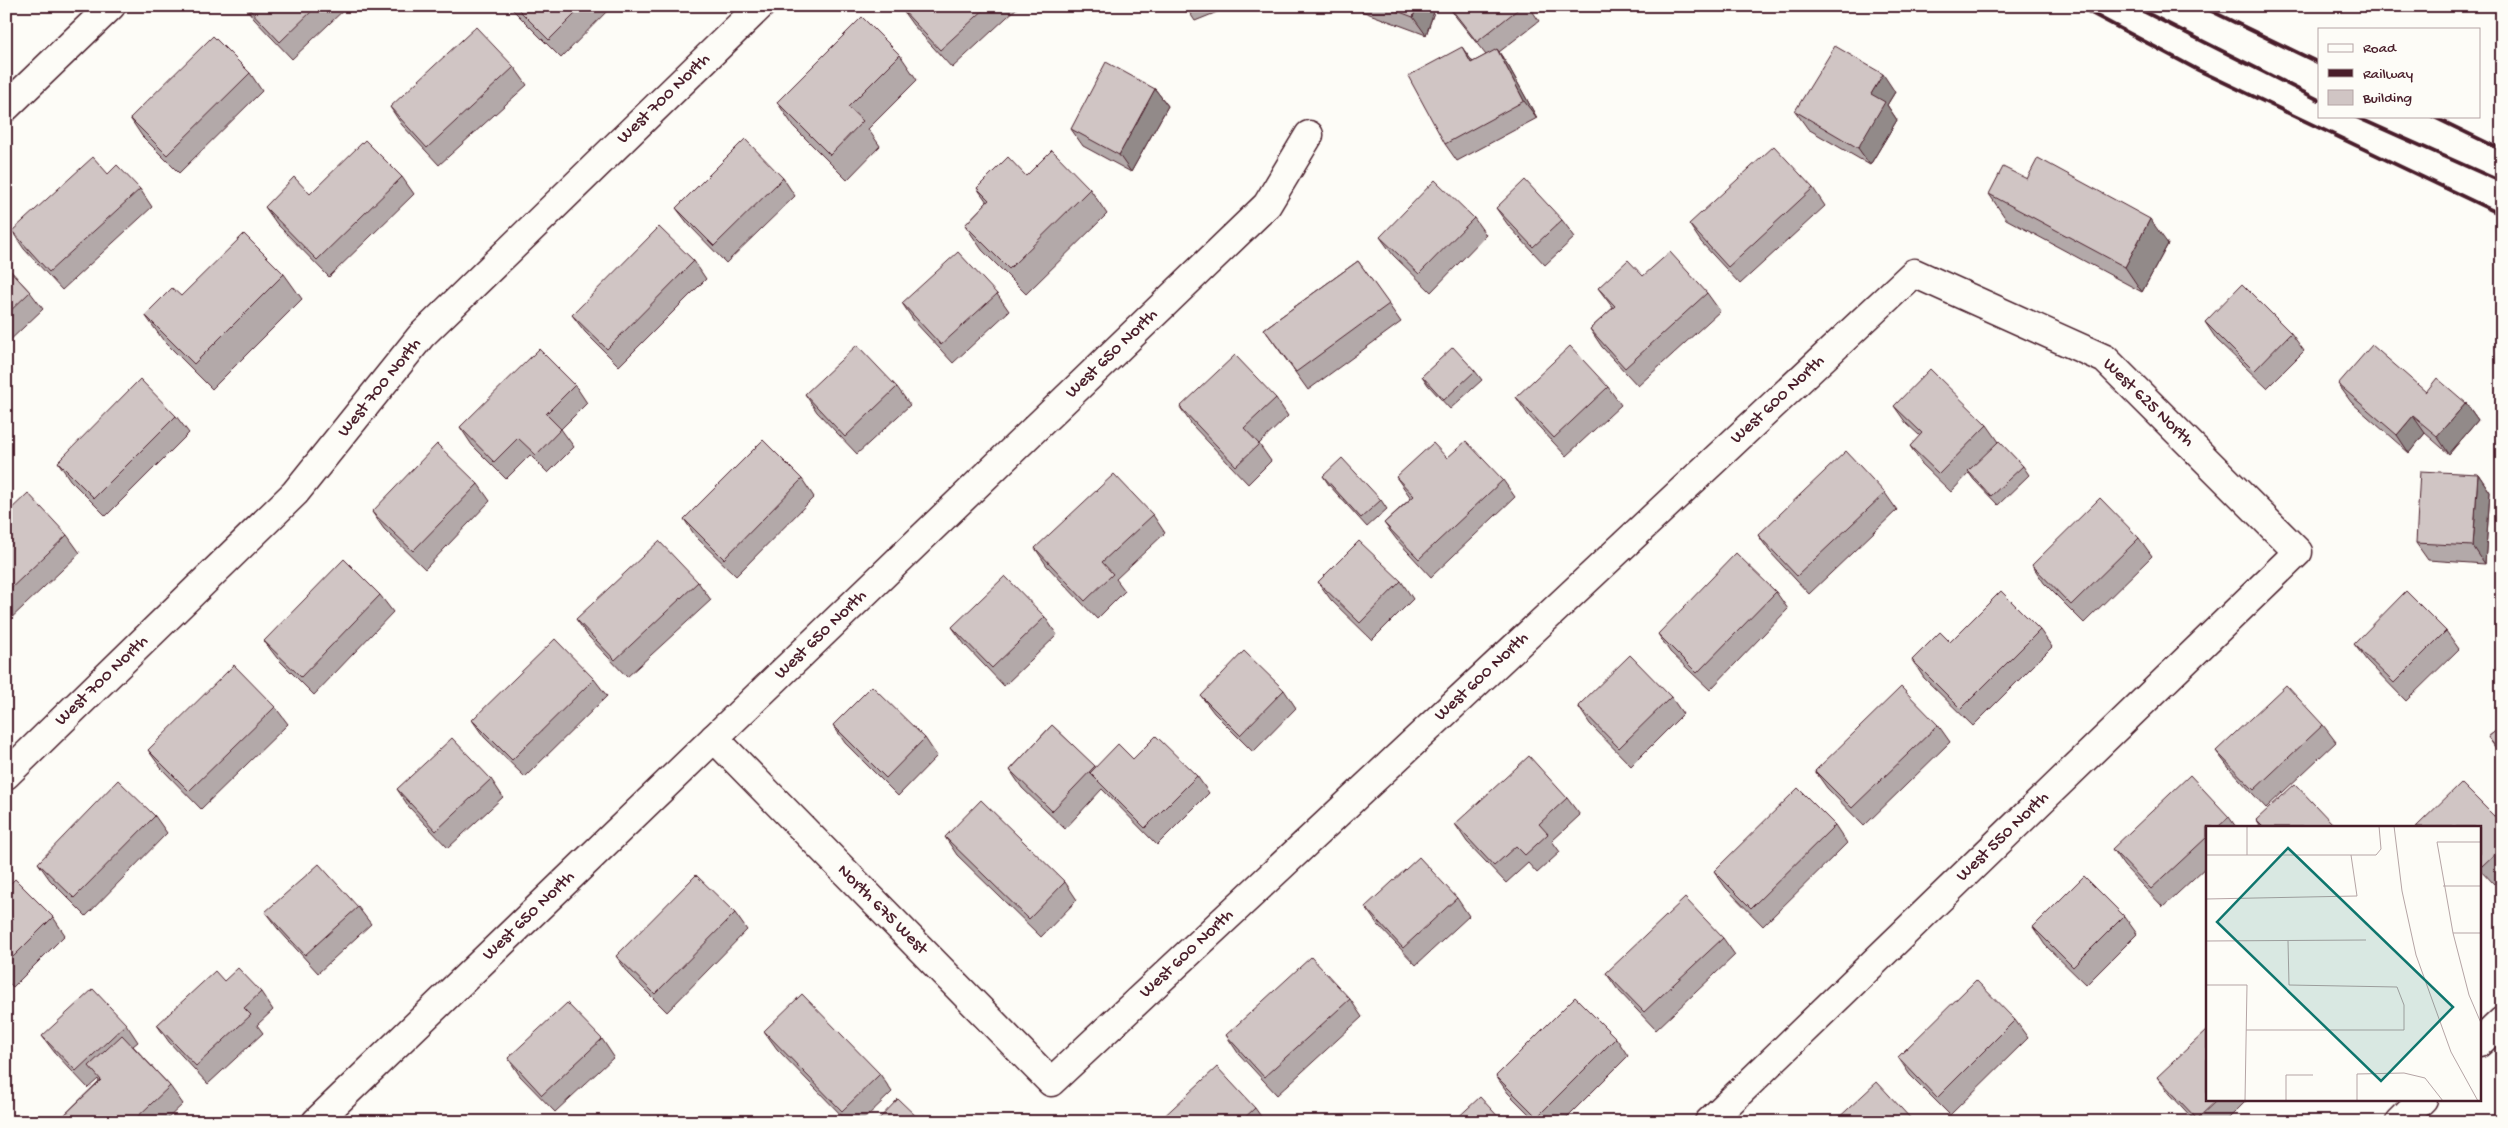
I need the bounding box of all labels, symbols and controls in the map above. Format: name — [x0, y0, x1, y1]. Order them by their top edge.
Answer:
legend — [2318, 28, 2480, 118]
text: Road — [2363, 40, 2397, 58]
street label: West 700 North — [613, 49, 715, 149]
text: Railway — [2363, 66, 2414, 84]
text: Building — [2362, 90, 2412, 108]
street label: West 650 North — [1061, 304, 1163, 403]
street label: West 700 North — [334, 334, 427, 442]
street label: West 600 North — [1727, 351, 1830, 449]
street label: West 625 North — [2098, 354, 2198, 452]
street label: West 650 North — [770, 585, 872, 684]
street label: West 600 North — [1431, 628, 1534, 726]
street label: West 700 North — [51, 631, 153, 731]
street label: West 550 North — [1952, 787, 2054, 886]
inset map — [2206, 826, 2480, 1100]
street label: North 675 West — [832, 860, 933, 961]
street label: West 650 North — [478, 866, 580, 965]
street label: West 600 North — [1136, 905, 1239, 1003]

